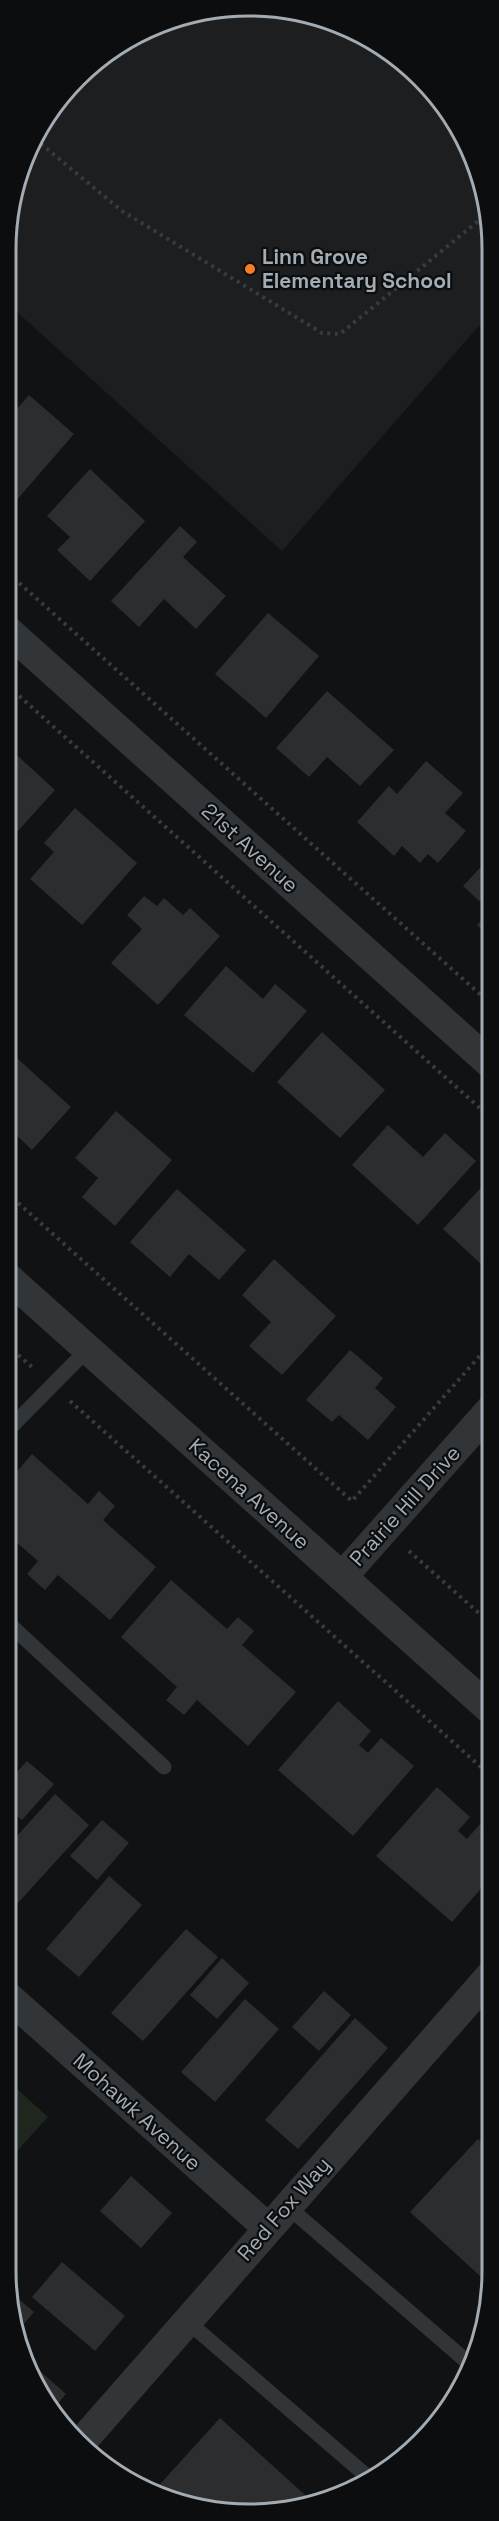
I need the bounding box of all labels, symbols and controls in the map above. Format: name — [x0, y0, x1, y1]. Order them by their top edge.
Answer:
place label: Linn Grove Elementary School — [262, 243, 452, 294]
marker: Linn Grove Elementary School — [243, 262, 257, 276]
street label: 21st Avenue — [196, 797, 304, 898]
street label: Kacena Avenue — [183, 1432, 316, 1555]
street label: Prairie Hill Drive — [343, 1440, 466, 1572]
street label: Mohawk Avenue — [68, 2047, 207, 2176]
street label: Red Fox Way — [231, 2151, 336, 2266]

